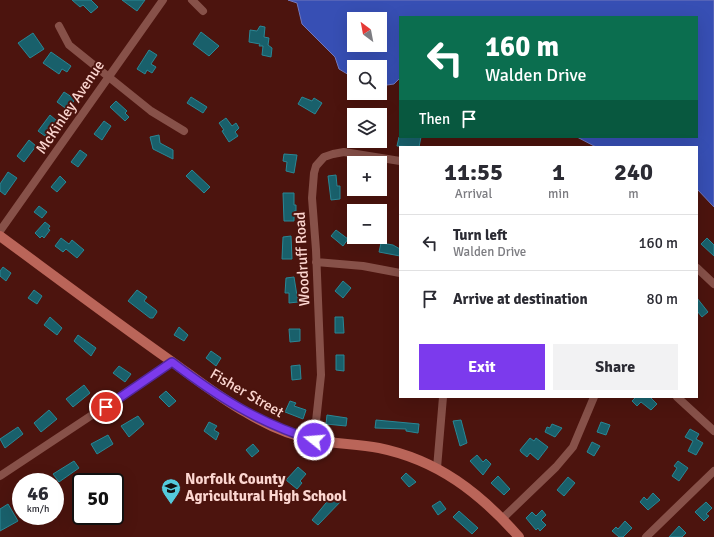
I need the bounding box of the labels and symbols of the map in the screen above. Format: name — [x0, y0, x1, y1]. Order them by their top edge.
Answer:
north arrow — [347, 12, 387, 52]
street label: McKinley Avenue — [32, 57, 108, 157]
street label: Woodruff Road — [291, 211, 313, 307]
street label: Fisher Street — [207, 365, 287, 421]
pin — [89, 390, 123, 424]
position arrow — [293, 419, 335, 461]
place label: Norfolk County Agricultural High School — [185, 470, 347, 505]
speed limit sign: 50 — [72, 473, 124, 525]
school or university icon: Norfolk County Agricultural High School — [160, 477, 182, 505]

